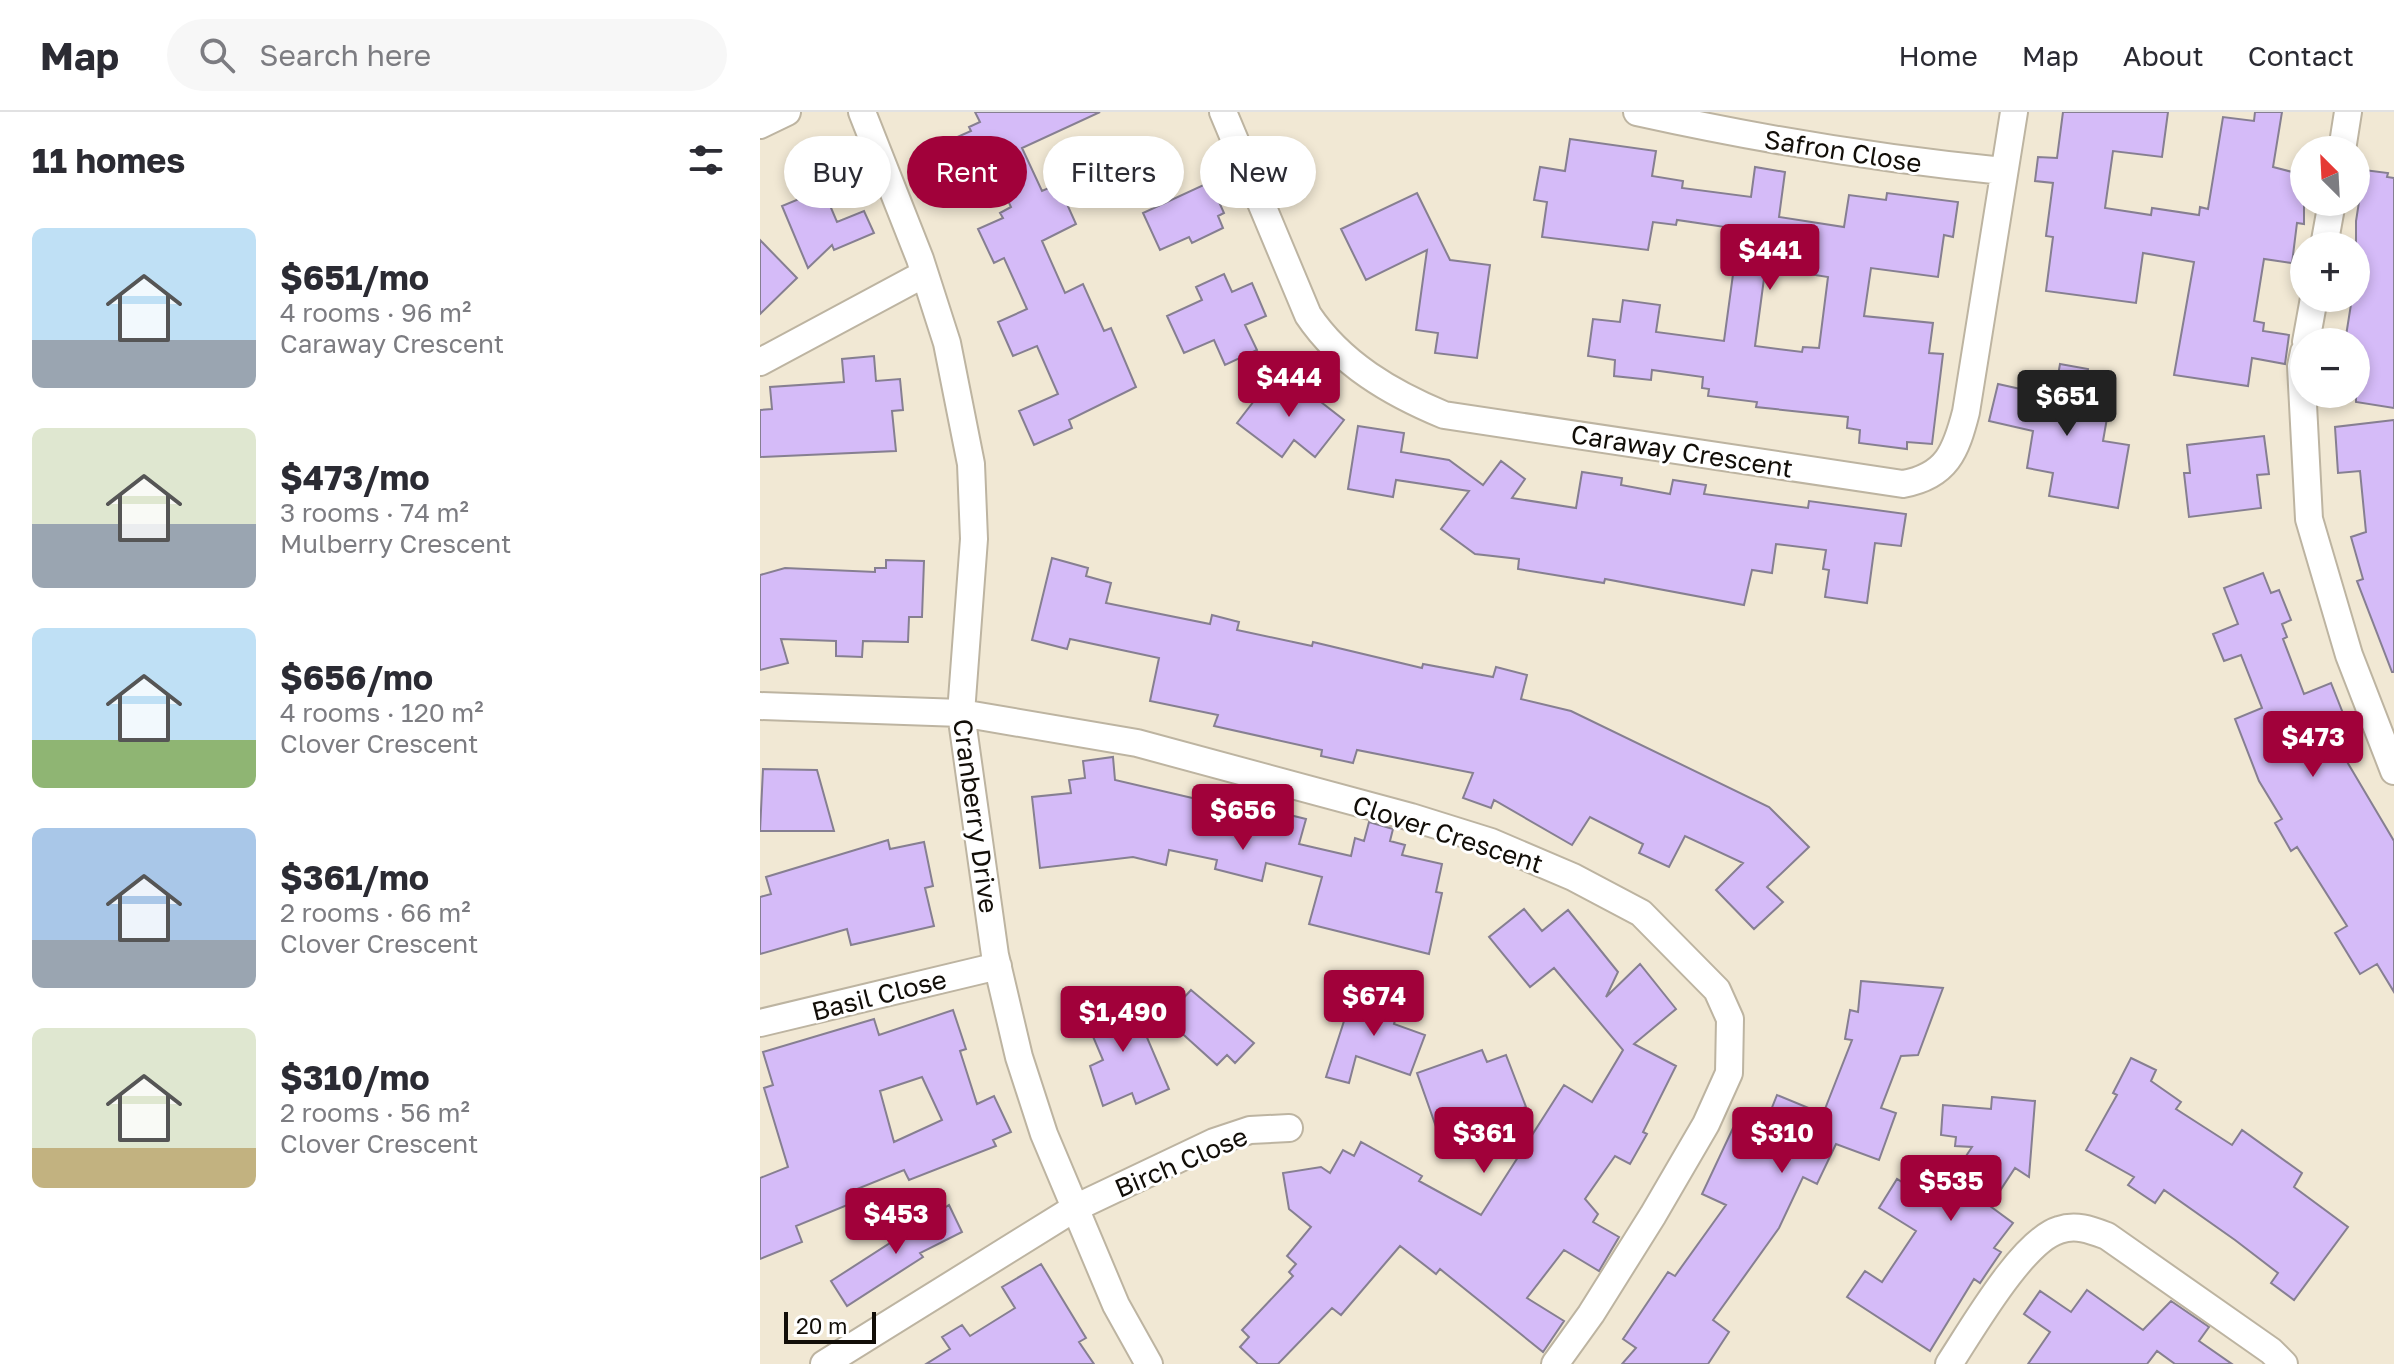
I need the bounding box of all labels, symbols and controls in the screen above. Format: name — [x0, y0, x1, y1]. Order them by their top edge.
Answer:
search box — [167, 19, 727, 91]
text: Map — [40, 33, 119, 78]
icon: search — [195, 33, 239, 77]
text: Search here — [259, 37, 431, 73]
text: Home — [1899, 39, 1978, 72]
text: Map — [2022, 39, 2079, 72]
text: About — [2123, 39, 2204, 72]
text: Contact — [2248, 39, 2354, 72]
street label: Safron Close — [1762, 123, 1924, 179]
chip: Buy — [784, 136, 891, 208]
chip: Rent — [907, 136, 1027, 208]
chip: Filters — [1043, 136, 1184, 208]
chip: New — [1200, 136, 1316, 208]
north arrow — [2290, 136, 2370, 216]
map controls — [2290, 136, 2370, 408]
icon: filters — [684, 138, 728, 182]
text: 11 homes — [32, 140, 185, 180]
pin: $441 — [1723, 224, 1817, 292]
button: + — [2290, 232, 2370, 312]
text: $441 — [1738, 234, 1802, 265]
text: $651/mo — [280, 257, 429, 297]
icon: home — [96, 260, 192, 356]
text: 4 rooms · 96 m² — [280, 297, 471, 328]
text: Caraway Crescent — [280, 328, 504, 359]
button: − — [2290, 328, 2370, 408]
pin: $444 — [1242, 351, 1336, 419]
text: $444 — [1256, 361, 1322, 392]
pin: $651 — [2020, 370, 2114, 438]
text: $651 — [2035, 380, 2099, 411]
street label: Caraway Crescent — [1569, 418, 1795, 484]
text: $473/mo — [280, 457, 430, 497]
icon: home — [96, 460, 192, 556]
text: 3 rooms · 74 m² — [280, 497, 469, 528]
text: Mulberry Crescent — [280, 528, 511, 559]
text: $656/mo — [280, 657, 433, 697]
icon: home — [96, 660, 192, 756]
text: 4 rooms · 120 m² — [280, 697, 484, 728]
pin: $473 — [2266, 711, 2360, 779]
street label: Cranberry Drive — [947, 717, 1005, 915]
text: $473 — [2281, 721, 2345, 752]
text: Clover Crescent — [280, 728, 478, 759]
pin: $656 — [1196, 784, 1290, 852]
street label: Clover Crescent — [1349, 789, 1547, 879]
text: $656 — [1210, 794, 1276, 825]
text: $361/mo — [280, 857, 429, 897]
icon: home — [96, 860, 192, 956]
text: 2 rooms · 66 m² — [280, 897, 471, 928]
text: Clover Crescent — [280, 928, 478, 959]
street label: Basil Close — [808, 963, 950, 1027]
pin: $674 — [1327, 970, 1421, 1038]
text: $674 — [1342, 980, 1406, 1011]
pin: $1,490 — [1058, 986, 1188, 1054]
text: $1,490 — [1079, 996, 1167, 1027]
text: $310/mo — [280, 1057, 430, 1097]
icon: home — [96, 1060, 192, 1156]
text: 2 rooms · 56 m² — [280, 1097, 470, 1128]
pin: $361 — [1437, 1107, 1531, 1175]
pin: $310 — [1735, 1107, 1829, 1175]
text: $361 — [1452, 1117, 1516, 1148]
text: $310 — [1750, 1117, 1814, 1148]
street label: Birch Close — [1110, 1120, 1252, 1204]
text: Clover Crescent — [280, 1128, 478, 1159]
pin: $535 — [1904, 1155, 1998, 1223]
text: $535 — [1918, 1165, 1984, 1196]
pin: $453 — [849, 1188, 943, 1256]
text: $453 — [863, 1198, 929, 1229]
scale bar — [784, 1308, 876, 1344]
text: 20 m — [796, 1312, 847, 1339]

